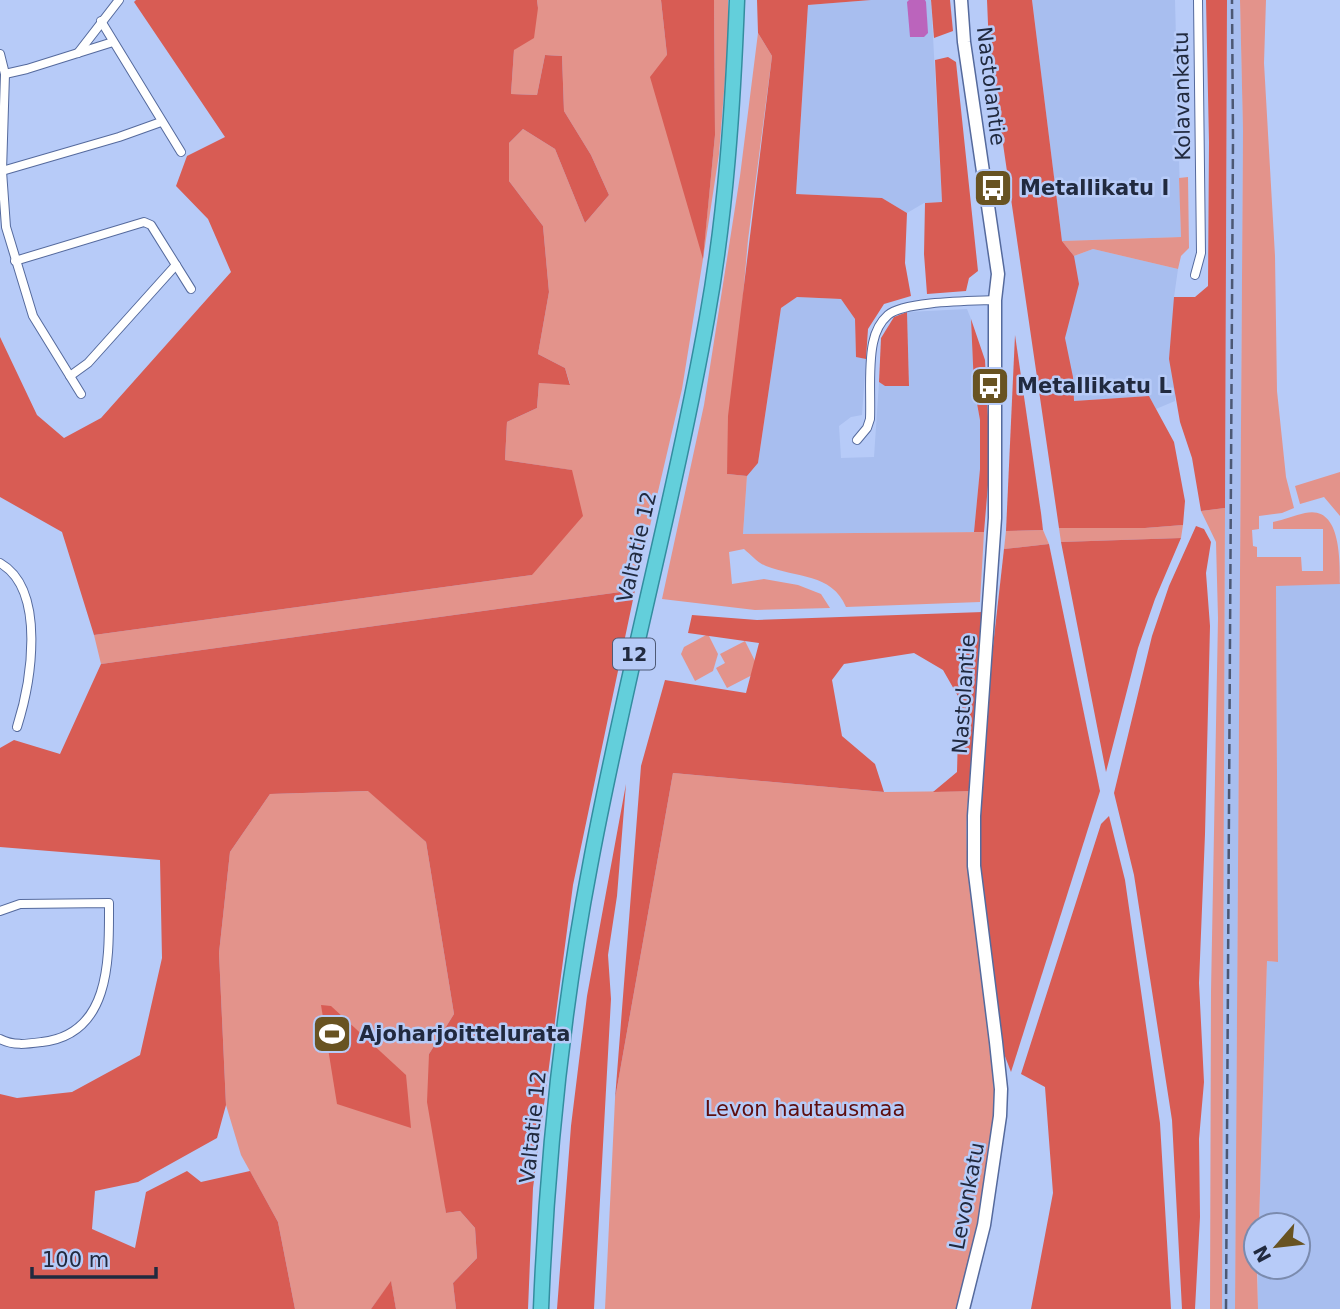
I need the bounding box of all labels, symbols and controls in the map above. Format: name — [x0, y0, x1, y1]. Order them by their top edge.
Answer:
street label: Nastolantie — [972, 25, 1010, 147]
street label: Kolavankatu — [1169, 31, 1195, 161]
bus stop icon: Metallikatu I — [972, 167, 1014, 209]
place label: Metallikatu I — [1020, 176, 1169, 200]
bus stop icon: Metallikatu L — [969, 365, 1011, 407]
place label: Metallikatu L — [1017, 374, 1172, 398]
street label: Valtatie 12 — [613, 489, 661, 605]
street label: Nastolantie — [948, 634, 980, 754]
road number: 12 — [613, 638, 655, 670]
sports icon: Ajoharjoittelurata — [311, 1013, 353, 1055]
place label: Ajoharjoittelurata — [359, 1022, 570, 1046]
street label: Valtatie 12 — [515, 1070, 551, 1184]
park label: Levon hautausmaa — [705, 1097, 905, 1121]
street label: Levonkatu — [945, 1140, 989, 1252]
north arrow — [1242, 1211, 1312, 1281]
scale bar — [32, 1236, 156, 1280]
text: N — [1249, 1242, 1275, 1266]
text: 100 m — [42, 1248, 109, 1272]

